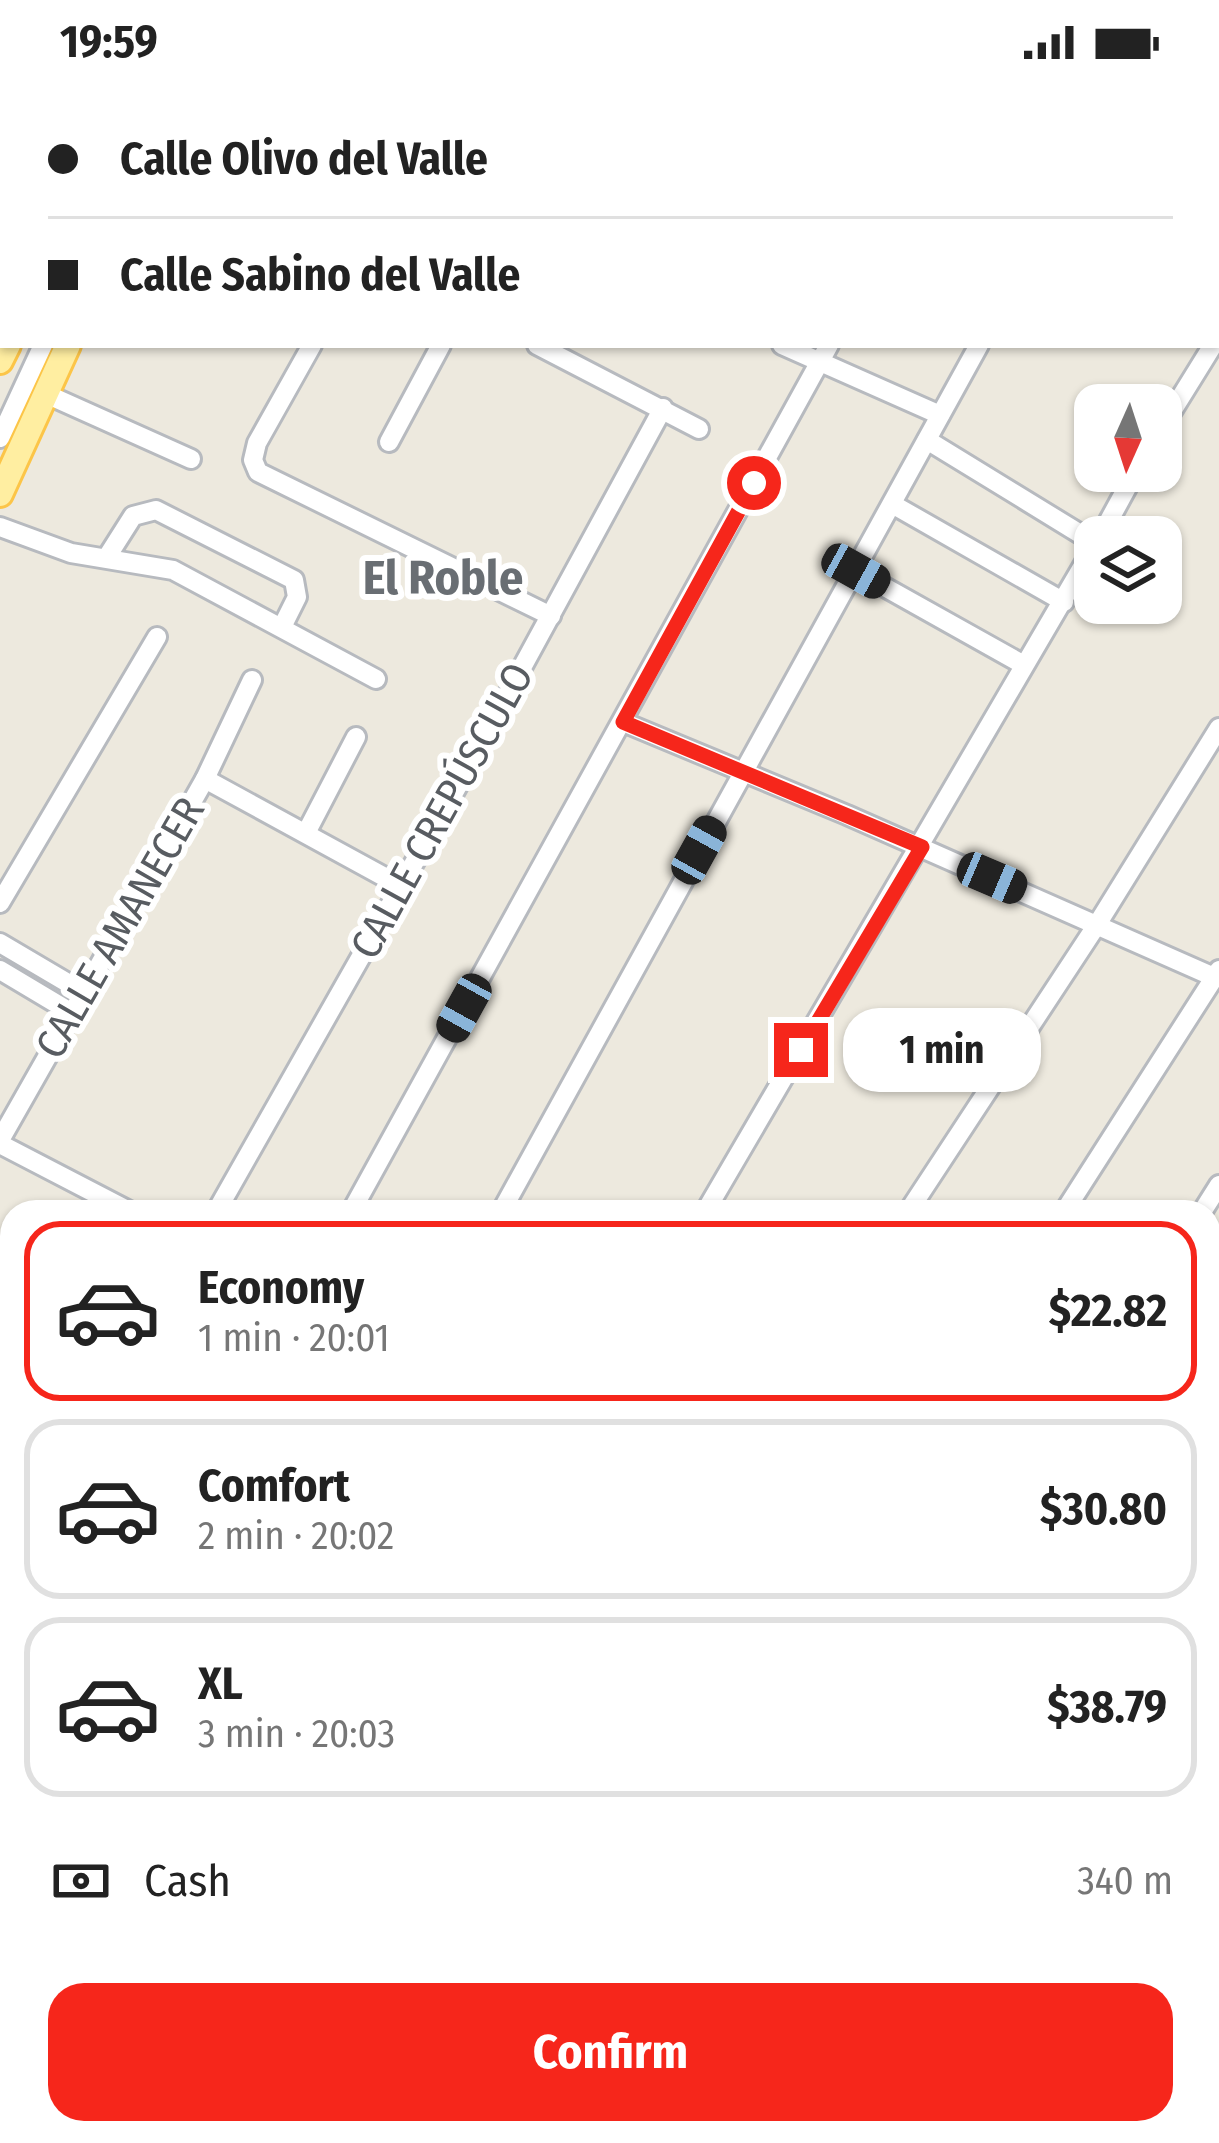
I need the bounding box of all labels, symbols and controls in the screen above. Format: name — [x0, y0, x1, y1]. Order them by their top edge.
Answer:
text: 19:59 — [60, 15, 158, 69]
text: Calle Olivo del Valle — [120, 132, 488, 186]
text: Calle Sabino del Valle — [120, 248, 520, 302]
north arrow — [1074, 384, 1182, 492]
map controls — [1074, 384, 1182, 624]
route start — [727, 456, 781, 510]
button: layers — [1074, 516, 1182, 624]
car — [816, 538, 896, 604]
district label: El Roble — [363, 549, 523, 607]
street label: CALLE CREPÚSCULO — [340, 655, 544, 967]
street label: CALLE AMANECER — [25, 789, 215, 1067]
car — [666, 810, 732, 890]
car — [952, 847, 1032, 909]
car — [431, 968, 497, 1048]
callout: 1 min — [843, 1008, 1041, 1092]
route end — [774, 1023, 828, 1077]
text: 1 min — [900, 1027, 984, 1073]
icon: car — [54, 1257, 162, 1365]
text: Economy — [198, 1261, 364, 1315]
text: $22.82 — [1049, 1284, 1167, 1338]
text: 1 min · 20:01 — [198, 1315, 390, 1361]
icon: car — [54, 1455, 162, 1563]
text: Comfort — [198, 1459, 350, 1513]
text: $30.80 — [1040, 1482, 1167, 1536]
text: 2 min · 20:02 — [198, 1513, 394, 1559]
icon: car — [54, 1653, 162, 1761]
text: XL — [198, 1657, 243, 1711]
text: $38.79 — [1047, 1680, 1167, 1734]
text: 3 min · 20:03 — [198, 1711, 395, 1757]
icon: cash — [48, 1848, 114, 1914]
text: Cash — [144, 1854, 231, 1908]
text: 340 m — [1077, 1858, 1173, 1904]
button: Confirm — [48, 1983, 1173, 2121]

